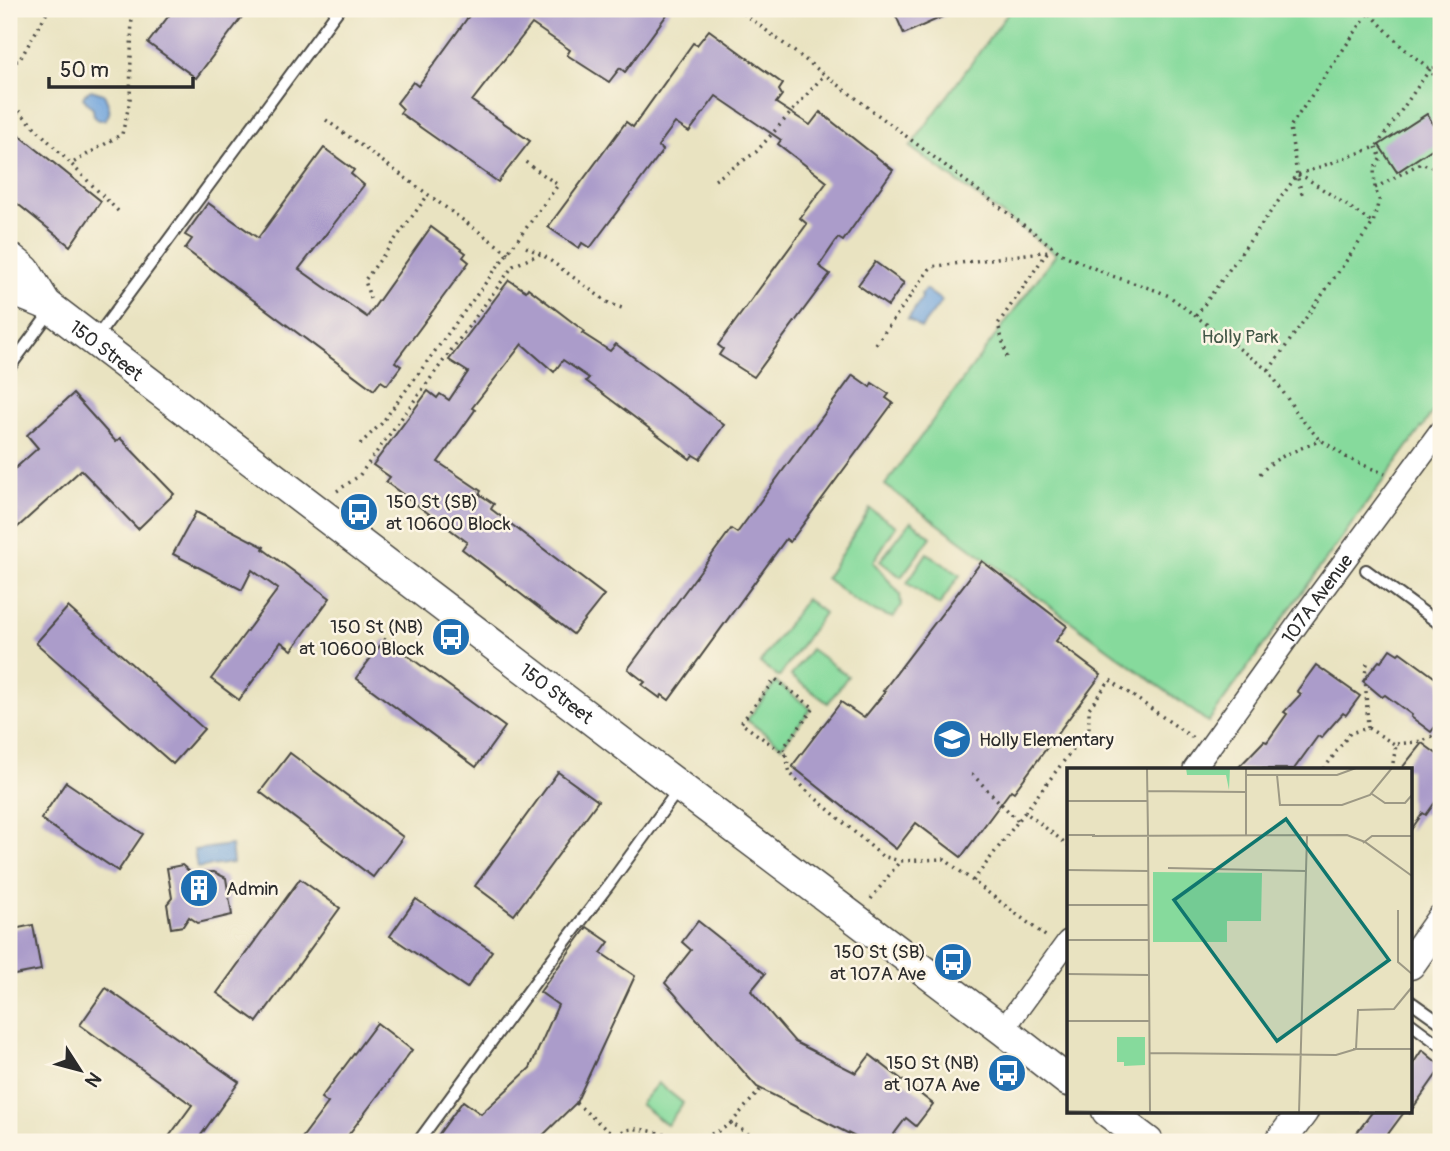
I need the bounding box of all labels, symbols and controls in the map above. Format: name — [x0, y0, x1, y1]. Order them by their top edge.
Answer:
scale bar — [49, 46, 192, 90]
text: 50 m — [60, 57, 109, 84]
street label: 150 Street — [64, 315, 148, 387]
park label: Holly Park — [1202, 325, 1278, 349]
place label: 150 St (SB) at 10600 Block — [386, 490, 511, 536]
bus stop icon: 150 St (SB) at 10600 Block — [338, 491, 380, 533]
street label: 107A Avenue — [1277, 549, 1359, 649]
place label: 150 St (NB) at 10600 Block — [299, 615, 424, 661]
bus stop icon: 150 St (NB) at 10600 Block — [430, 616, 472, 658]
street label: 150 Street — [514, 658, 598, 730]
school or university icon: Holly Elementary — [931, 718, 973, 760]
place label: Holly Elementary — [979, 728, 1114, 752]
inset map — [1067, 768, 1412, 1112]
building icon: Admin — [178, 867, 220, 909]
place label: Admin — [226, 877, 278, 901]
place label: 150 St (SB) at 107A Ave — [830, 940, 927, 986]
bus stop icon: 150 St (SB) at 107A Ave — [932, 941, 974, 983]
north arrow — [46, 1036, 116, 1106]
place label: 150 St (NB) at 107A Ave — [884, 1051, 981, 1097]
bus stop icon: 150 St (NB) at 107A Ave — [986, 1052, 1028, 1094]
text: N — [79, 1067, 106, 1092]

